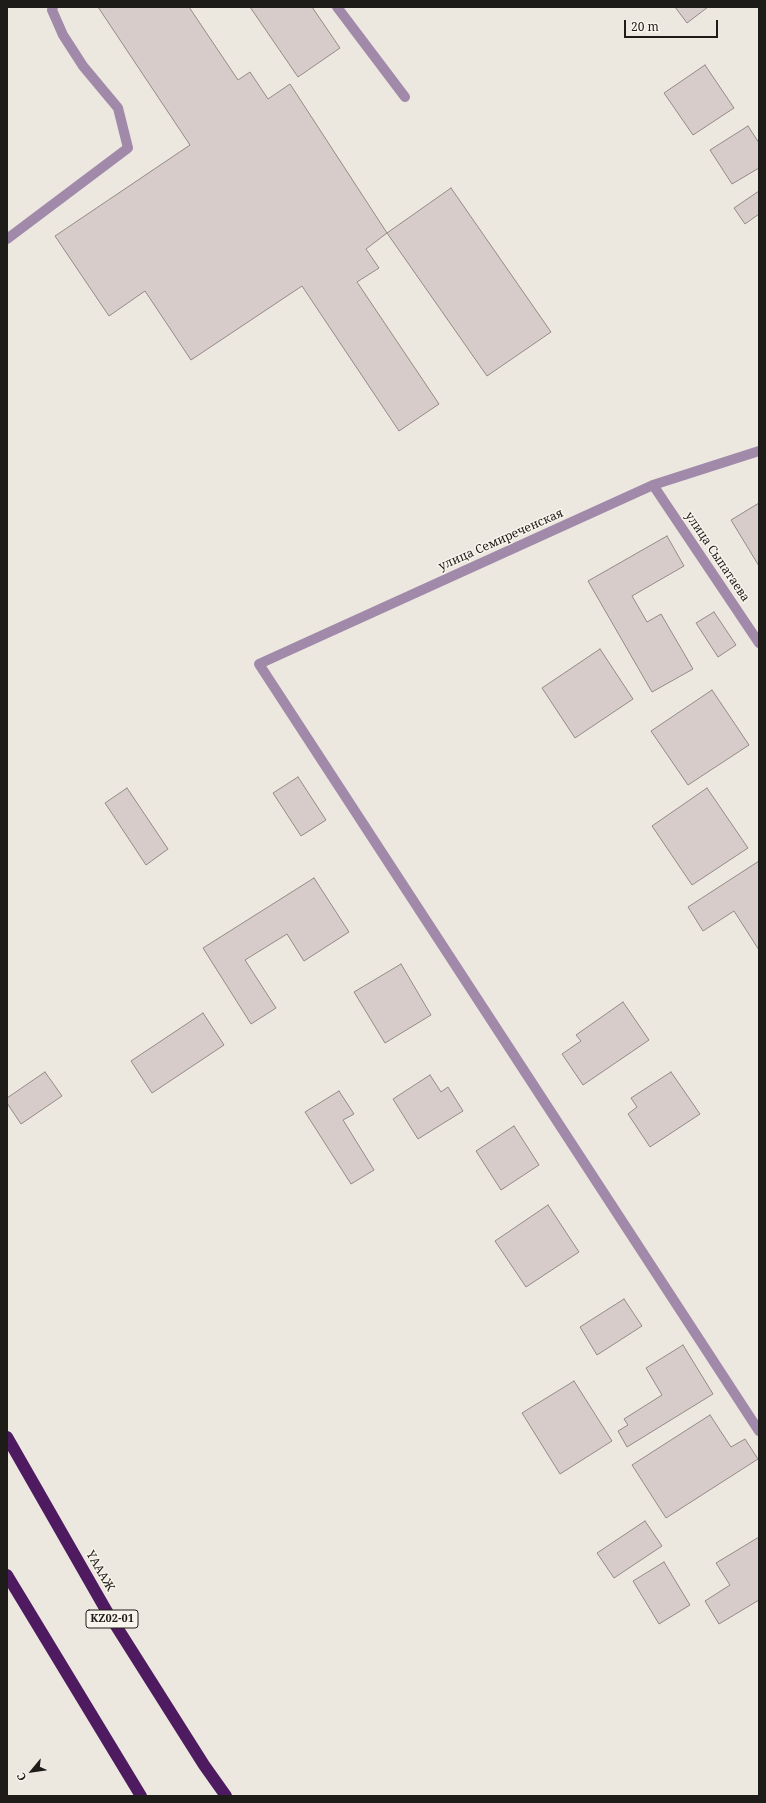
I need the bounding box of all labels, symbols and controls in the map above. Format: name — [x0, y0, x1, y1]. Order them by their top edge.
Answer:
scale bar — [626, 12, 720, 38]
text: 20 m — [631, 18, 659, 35]
street label: улица Семиреченская — [437, 506, 565, 574]
street label: улица Сыпатаева — [682, 509, 752, 605]
street label: ҮАААЖ — [83, 1548, 117, 1594]
road number: KZ02-01 — [86, 1610, 138, 1628]
north arrow — [12, 1751, 52, 1791]
text: С — [13, 1770, 29, 1784]

